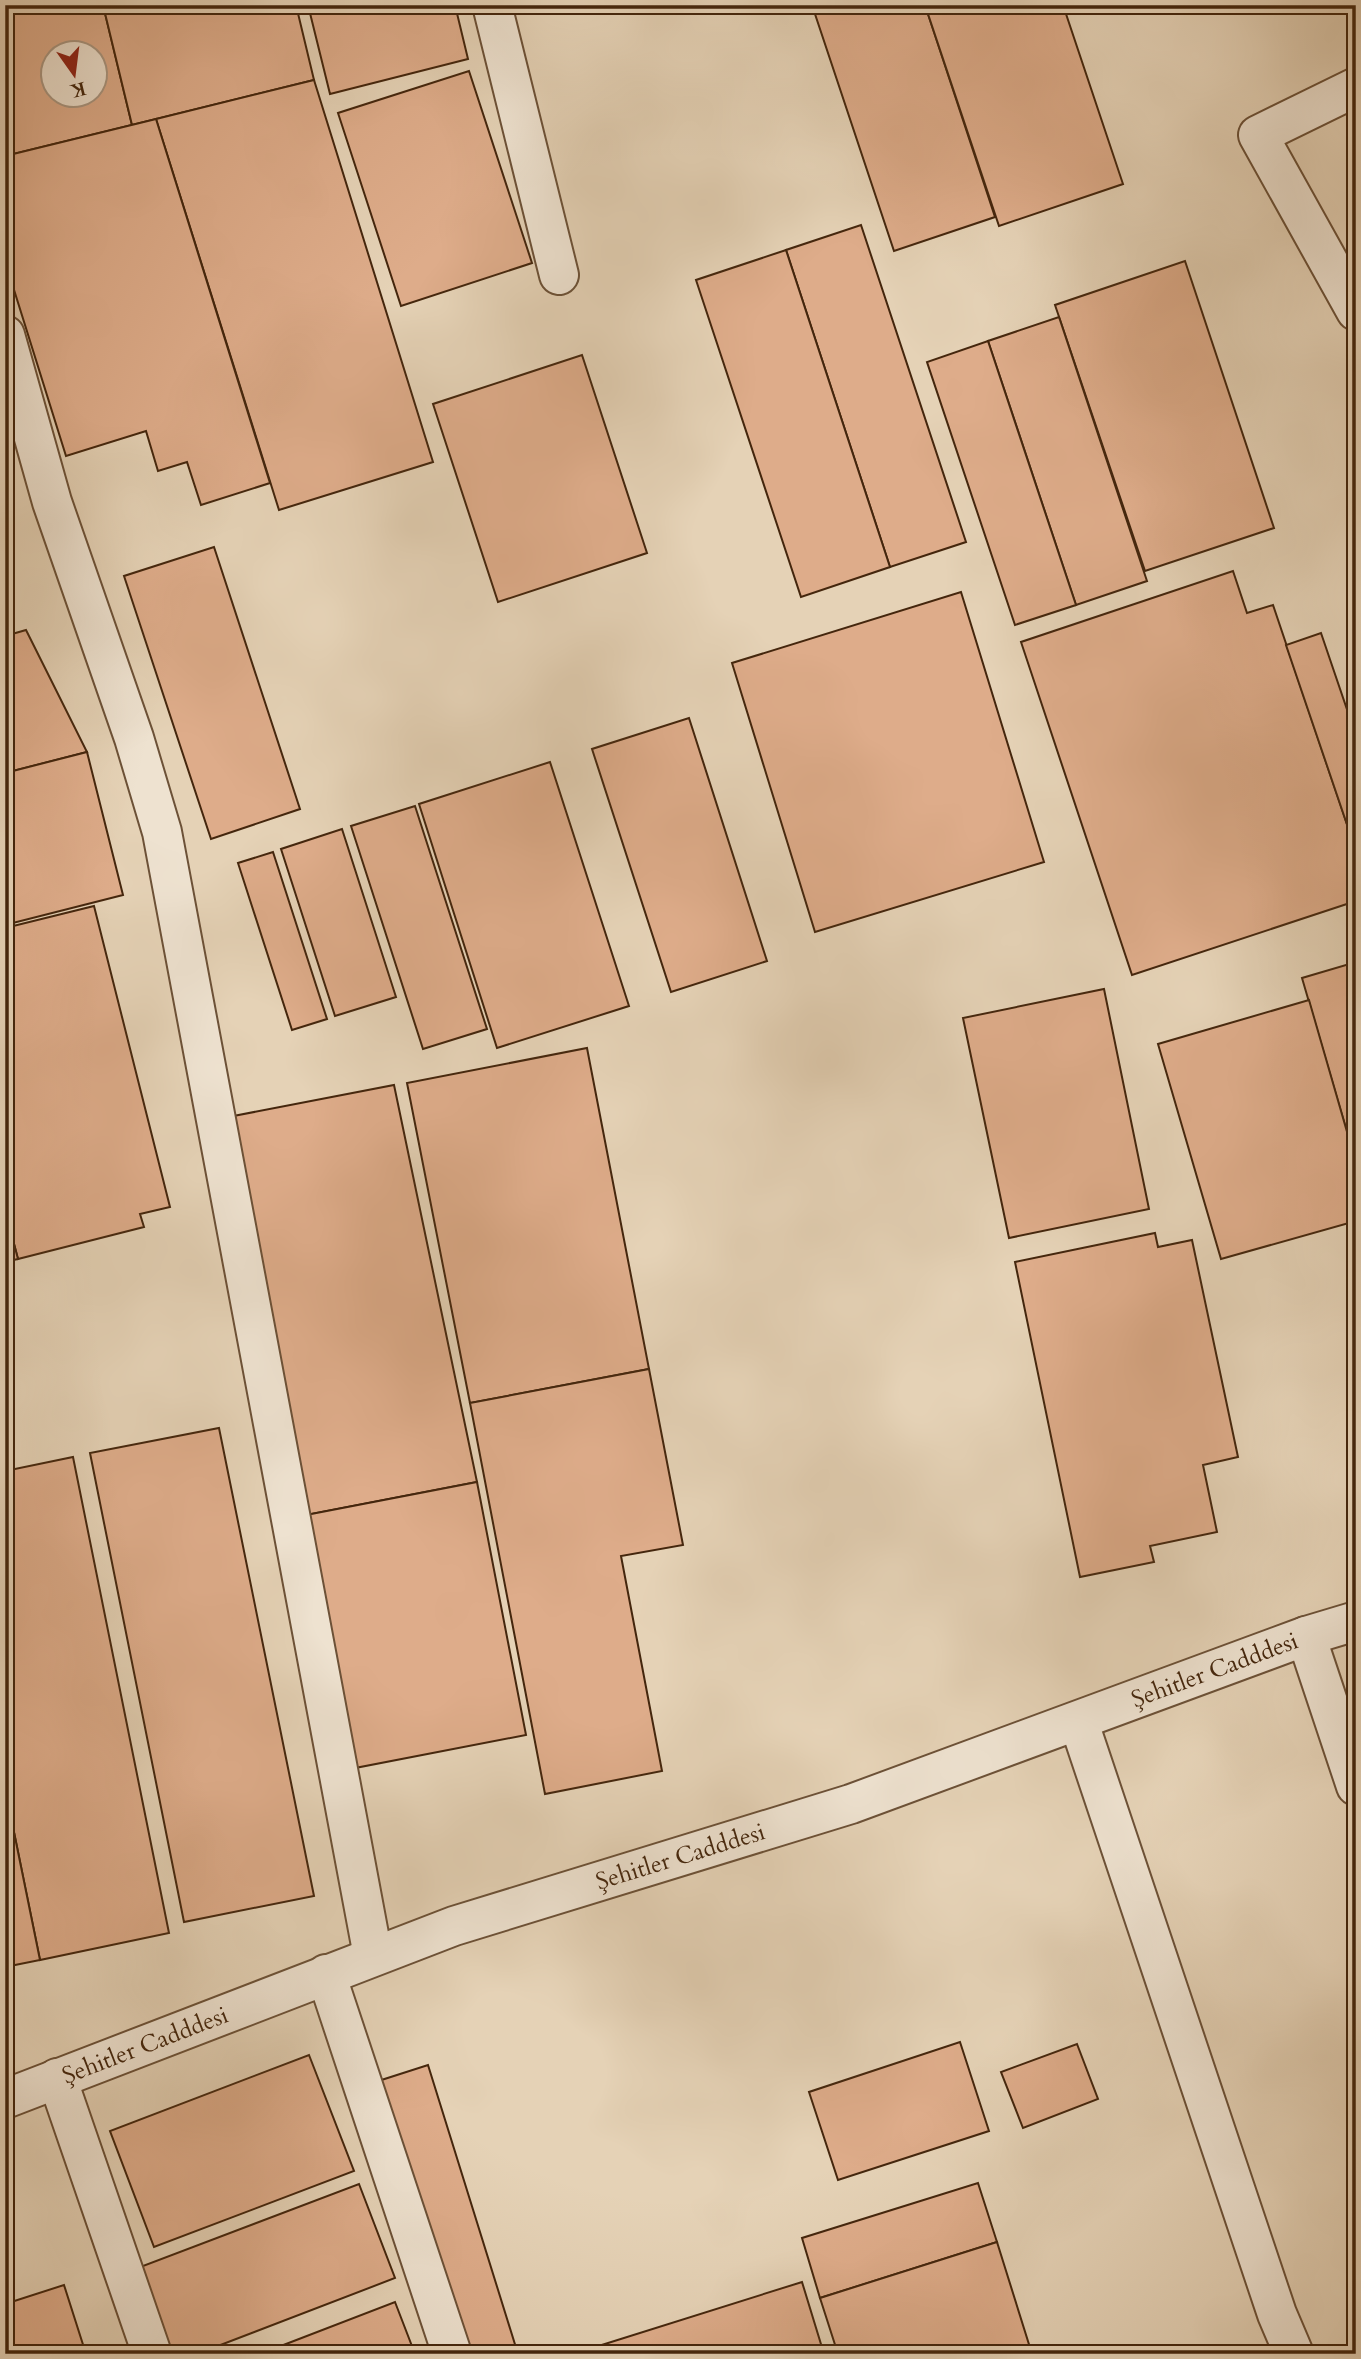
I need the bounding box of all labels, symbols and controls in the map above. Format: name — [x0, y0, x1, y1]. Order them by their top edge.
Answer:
north arrow — [38, 38, 108, 108]
text: K — [67, 75, 88, 104]
street label: Şehitler Cadddesi — [1127, 1624, 1303, 1716]
street label: Şehitler Cadddesi — [592, 1815, 769, 1898]
street label: Şehitler Cadddesi — [57, 1999, 233, 2092]

